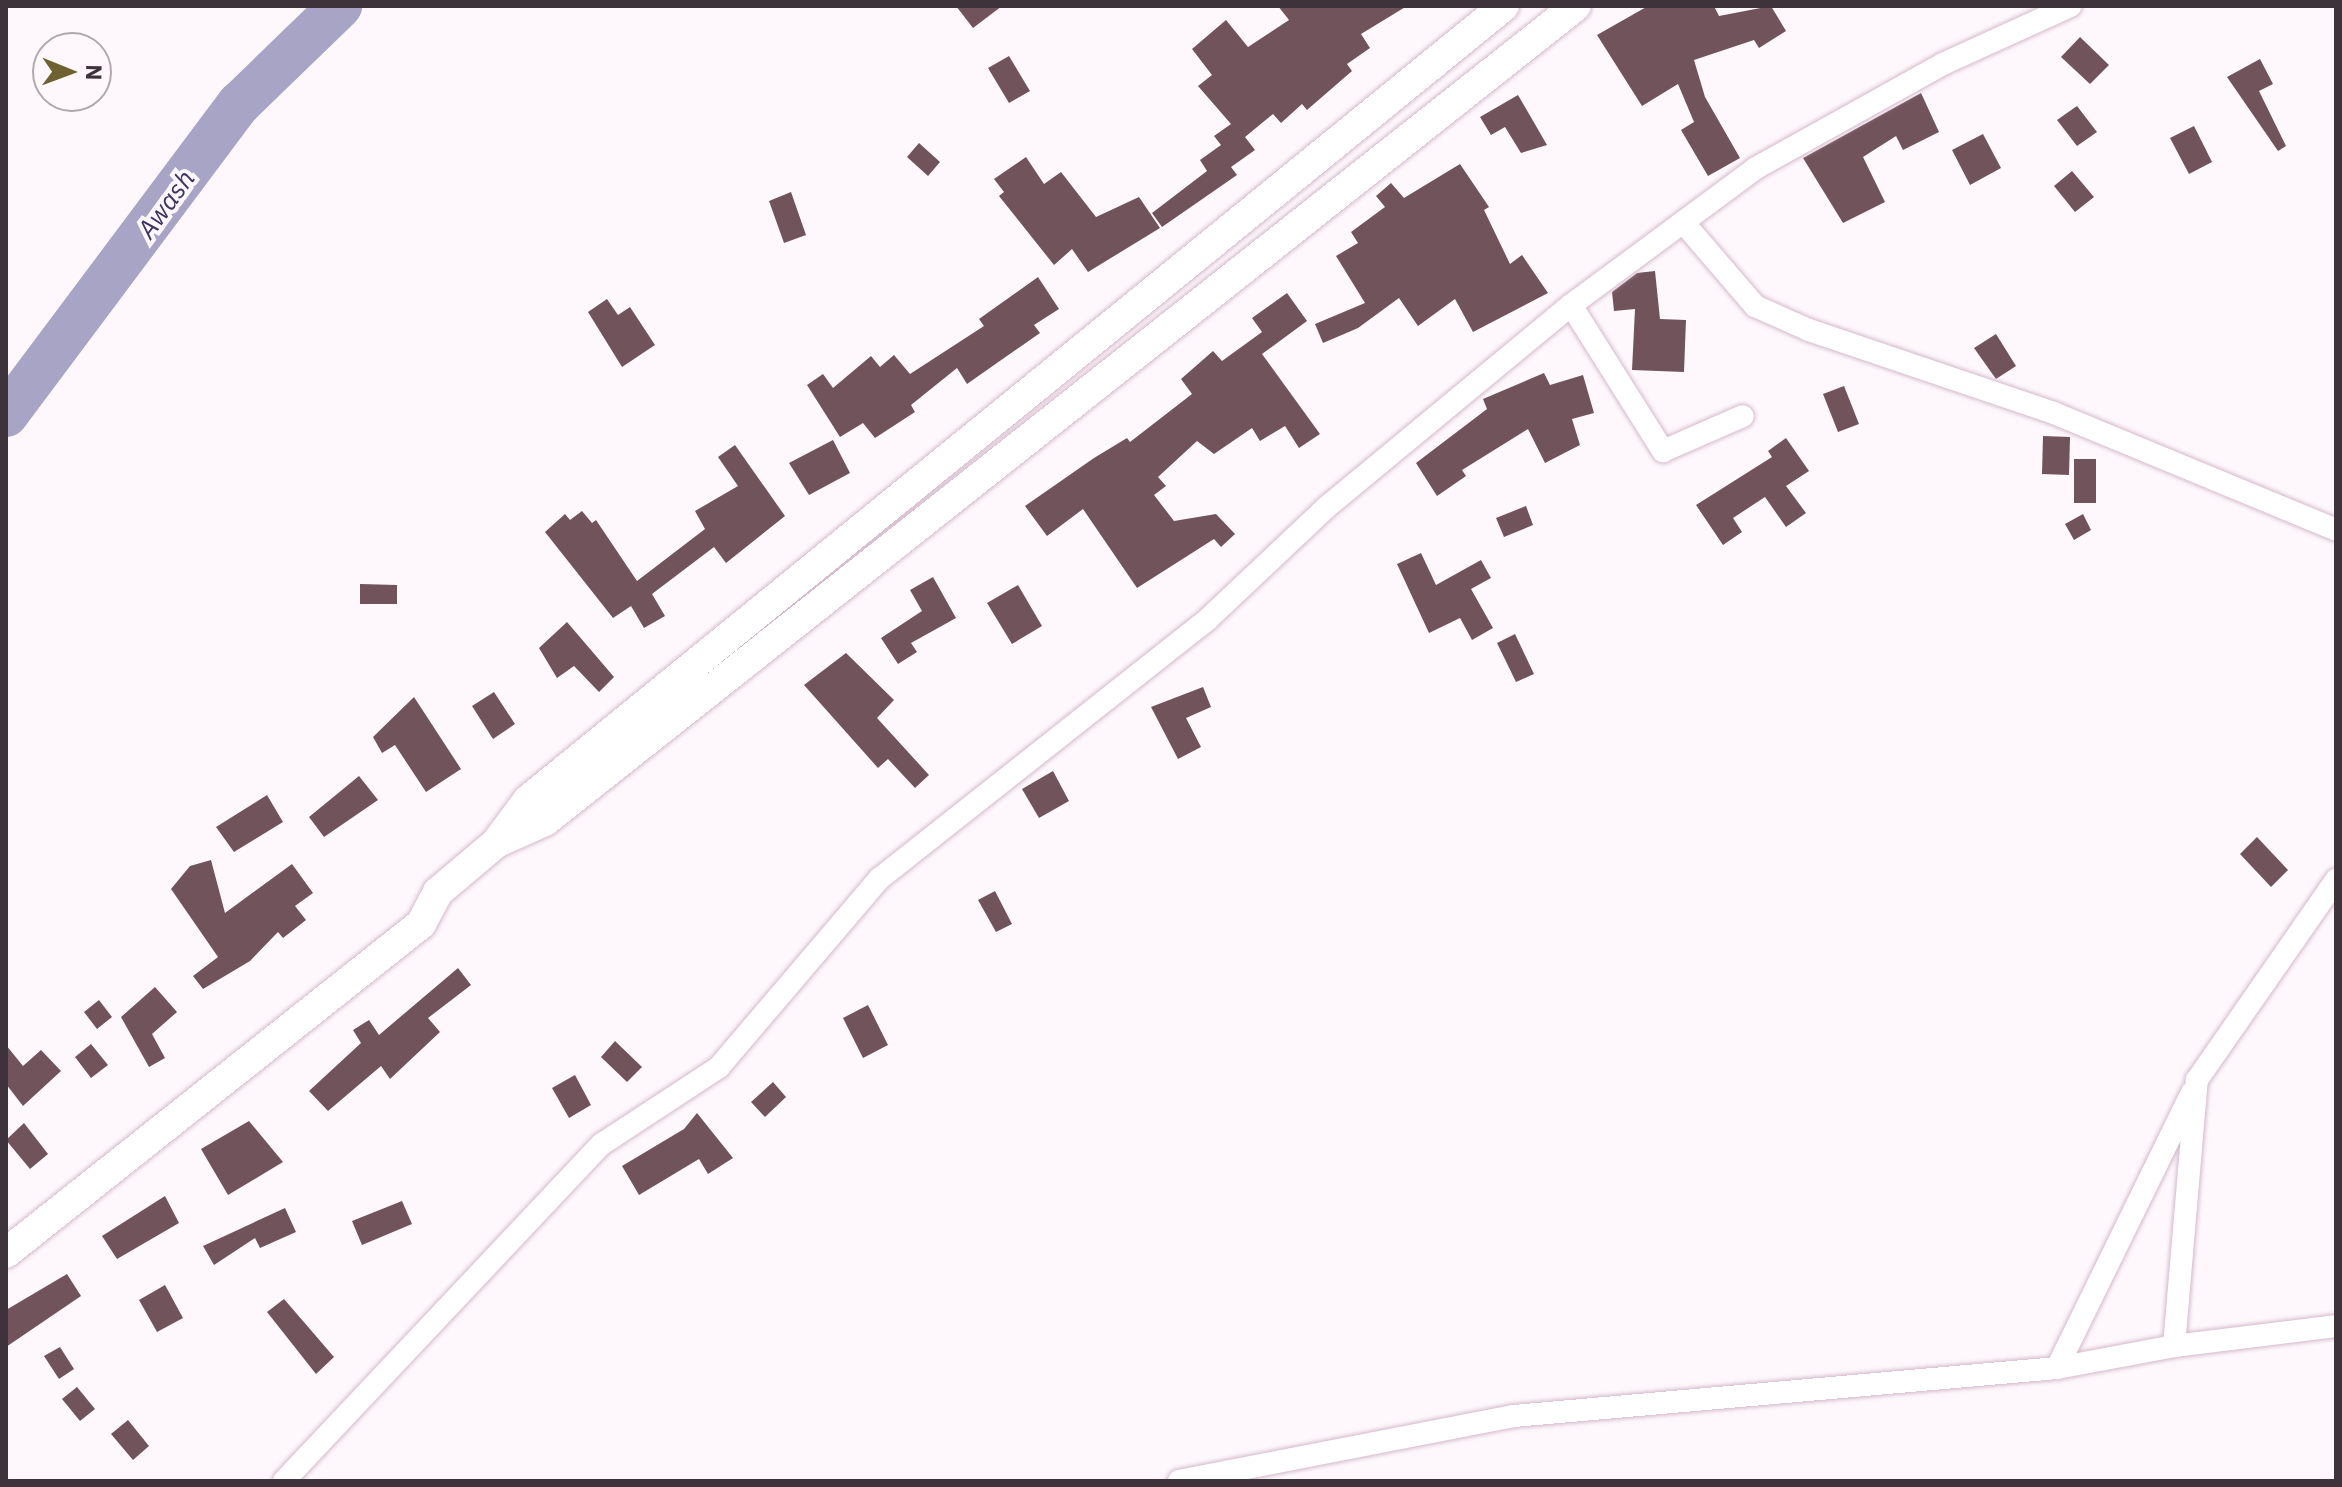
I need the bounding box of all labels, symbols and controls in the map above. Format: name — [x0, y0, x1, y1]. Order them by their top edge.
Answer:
north arrow — [32, 32, 112, 112]
text: N — [80, 64, 109, 81]
water label: Awash — [131, 164, 201, 244]

